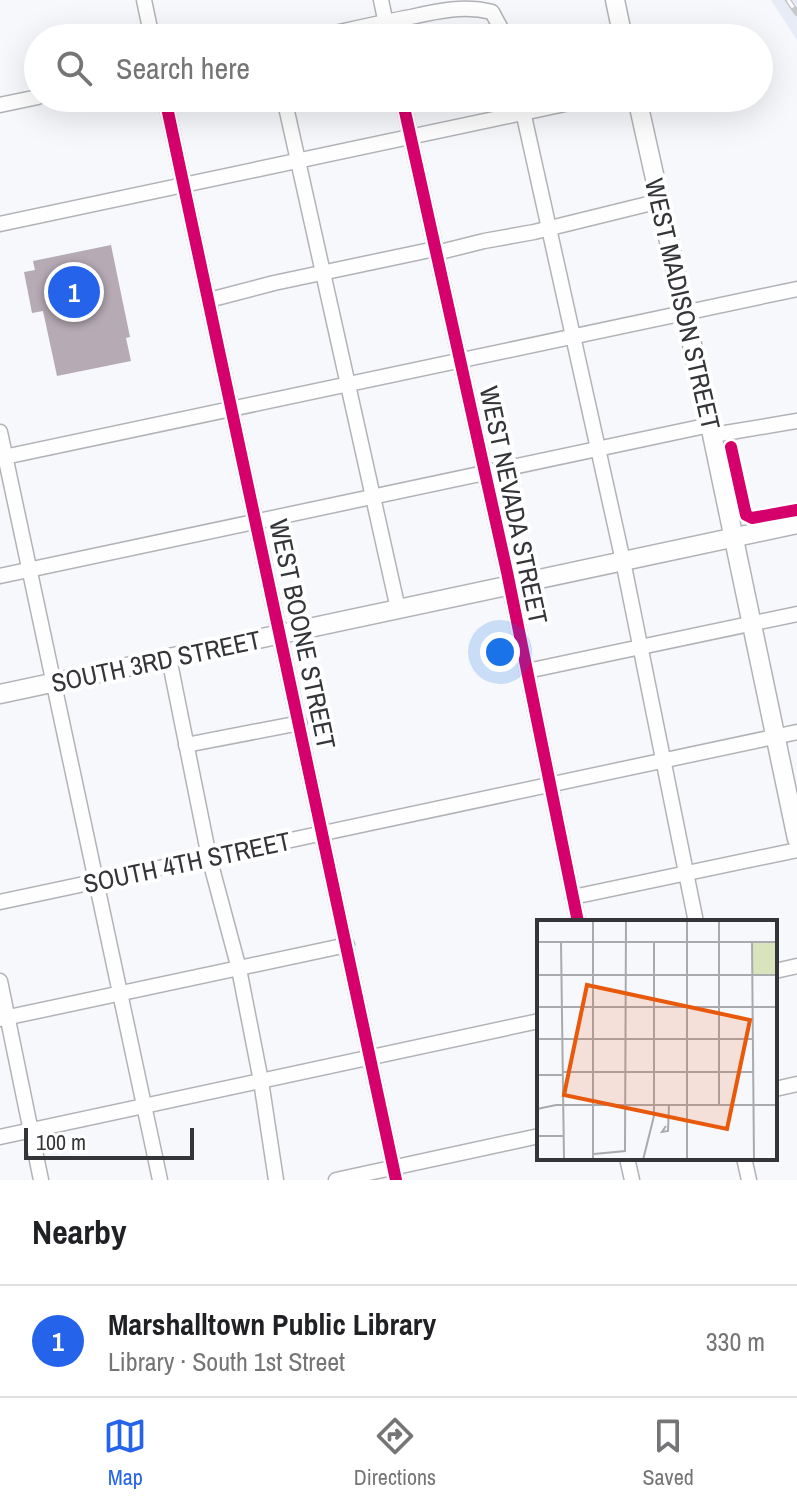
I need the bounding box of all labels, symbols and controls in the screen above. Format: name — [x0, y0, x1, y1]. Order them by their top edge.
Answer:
search box — [24, 24, 773, 112]
icon: search — [52, 46, 96, 90]
text: Search here — [116, 48, 250, 88]
street label: WEST MADISON STREET — [637, 175, 729, 433]
pin: 1 — [48, 262, 100, 322]
street label: WEST NEVADA STREET — [472, 383, 556, 627]
street label: WEST BOONE STREET — [262, 516, 344, 752]
street label: SOUTH 3RD STREET — [48, 622, 264, 700]
your location — [480, 632, 520, 672]
street label: SOUTH 4TH STREET — [80, 823, 294, 901]
inset map — [537, 920, 777, 1160]
scale bar — [24, 1124, 194, 1160]
text: 100 m — [36, 1127, 86, 1157]
text: Nearby — [32, 1209, 127, 1255]
text: Marshalltown Public Library — [108, 1304, 436, 1344]
text: 1 — [52, 1324, 64, 1359]
text: 330 m — [706, 1324, 765, 1359]
text: Library · South 1st Street — [108, 1344, 345, 1379]
tab: Map — [103, 1414, 147, 1492]
tab: Directions — [354, 1414, 436, 1492]
tab: Saved — [643, 1414, 694, 1492]

